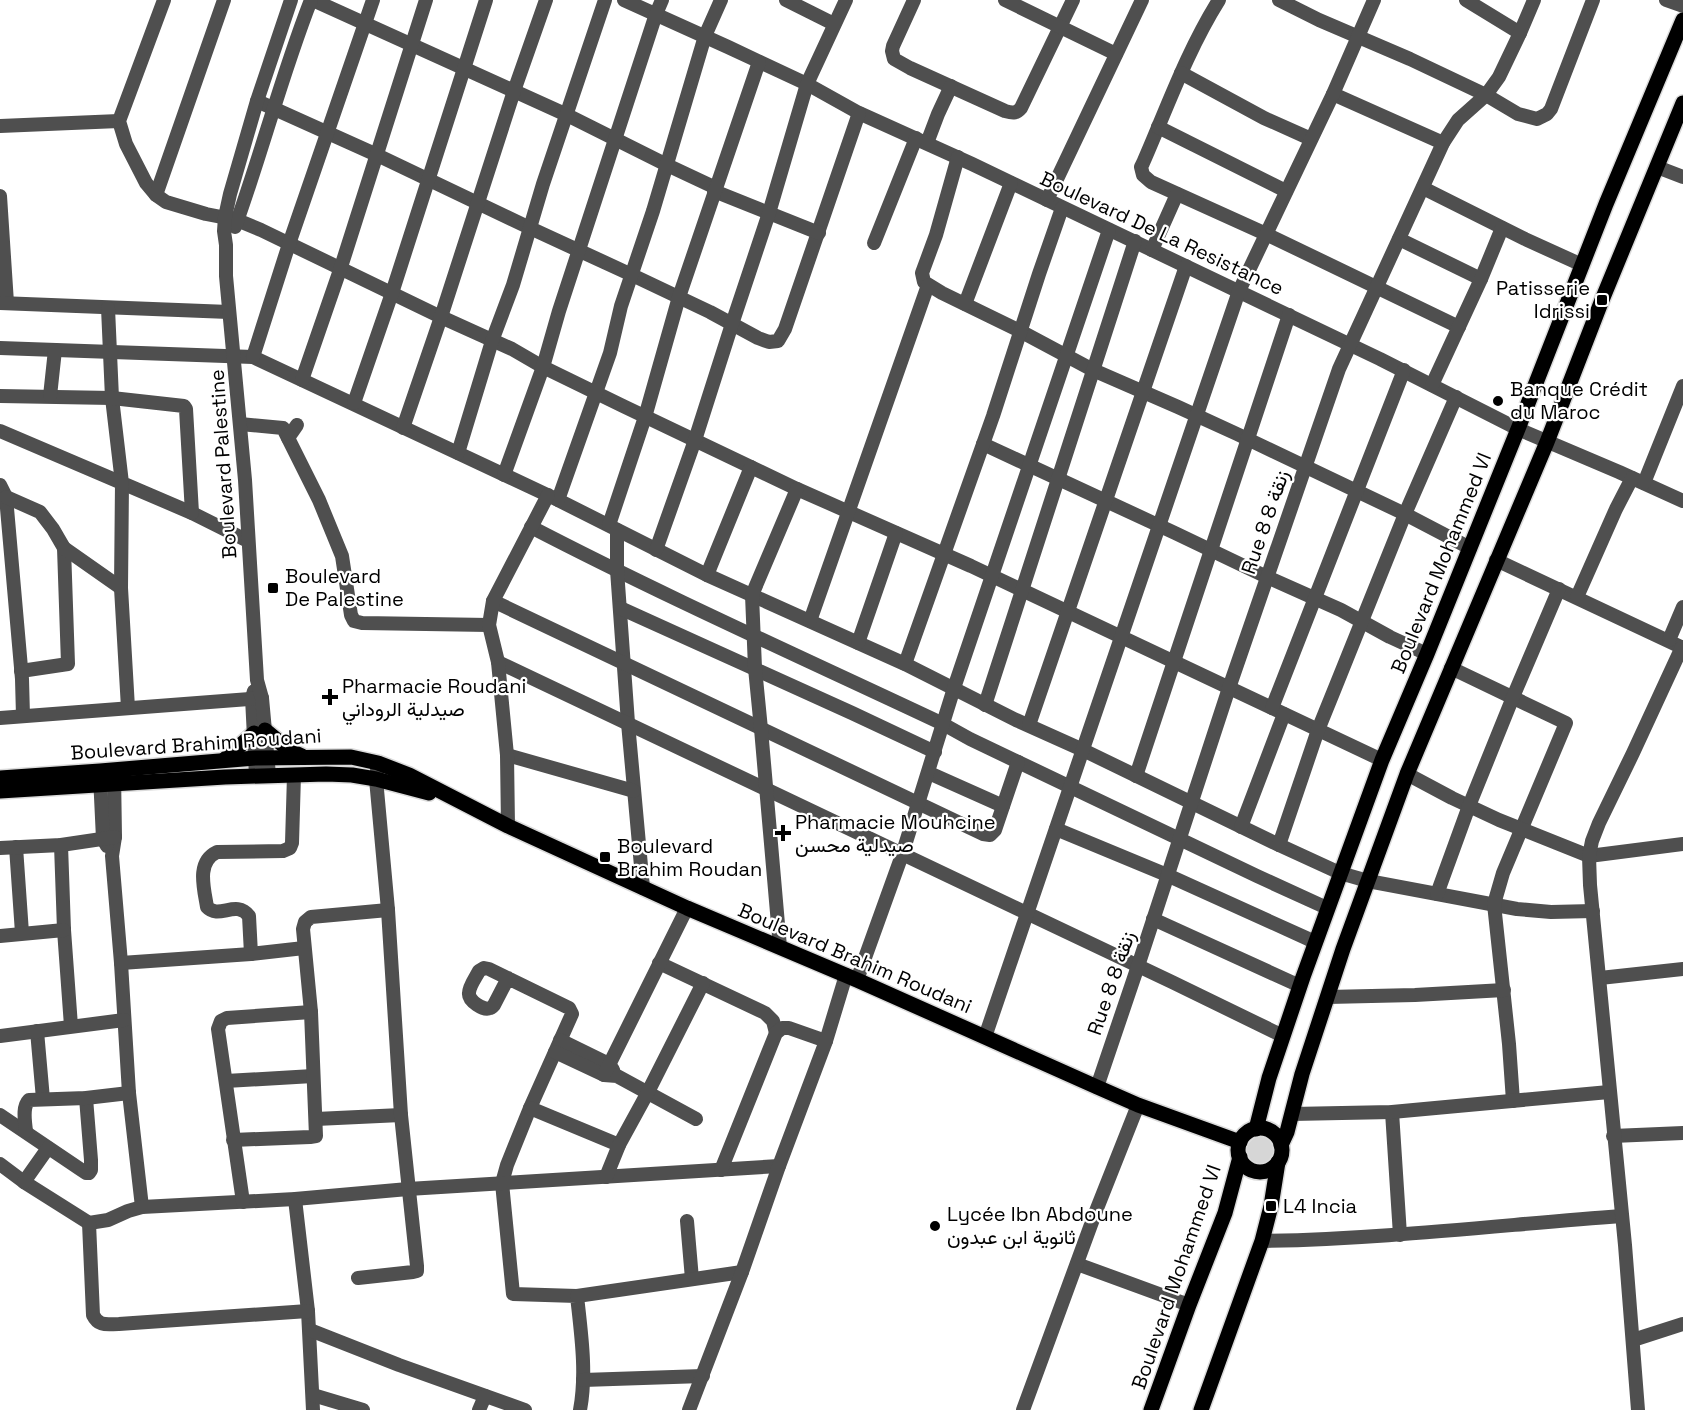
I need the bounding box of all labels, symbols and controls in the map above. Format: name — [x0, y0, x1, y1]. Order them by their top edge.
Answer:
street label: Boulevard De La Resistance — [1036, 165, 1288, 301]
place label: Patisserie Idrissi — [1496, 275, 1590, 324]
marker: Patisserie Idrissi — [1595, 293, 1609, 307]
street label: Boulevard Palestine — [203, 368, 243, 560]
place label: Banque Crédit du Maroc — [1510, 376, 1648, 425]
marker: Banque Crédit du Maroc — [1491, 394, 1505, 408]
street label: Boulevard Mohammed VI — [1385, 449, 1497, 677]
street label: Rue 8 8 زنقة — [1235, 466, 1295, 578]
place label: Boulevard De Palestine — [285, 563, 404, 612]
marker: Boulevard De Palestine — [266, 581, 280, 595]
place label: Pharmacie Roudani صيدلية الروداني — [342, 673, 526, 726]
marker: Pharmacie Roudani صيدلية الروداني — [323, 690, 337, 704]
street label: Boulevard Brahim Roudani — [70, 722, 322, 766]
place label: Pharmacie Mouhcine صيدلية محسن — [795, 809, 996, 858]
marker: Pharmacie Mouhcine صيدلية محسن — [776, 826, 790, 840]
place label: Boulevard Brahim Roudan — [617, 833, 762, 882]
marker: Boulevard Brahim Roudan — [598, 850, 612, 864]
street label: Boulevard Brahim Roudani — [734, 897, 976, 1019]
street label: Rue 8 8 زنقة — [1081, 927, 1141, 1039]
street label: Boulevard Mohammed VI — [1125, 1161, 1227, 1393]
place label: L4 Incia — [1283, 1193, 1357, 1219]
marker: L4 Incia — [1264, 1199, 1278, 1213]
place label: Lycée Ibn Abdoune ثانوية ابن عبدون — [947, 1201, 1133, 1250]
marker: Lycée Ibn Abdoune ثانوية ابن عبدون — [928, 1219, 942, 1233]

